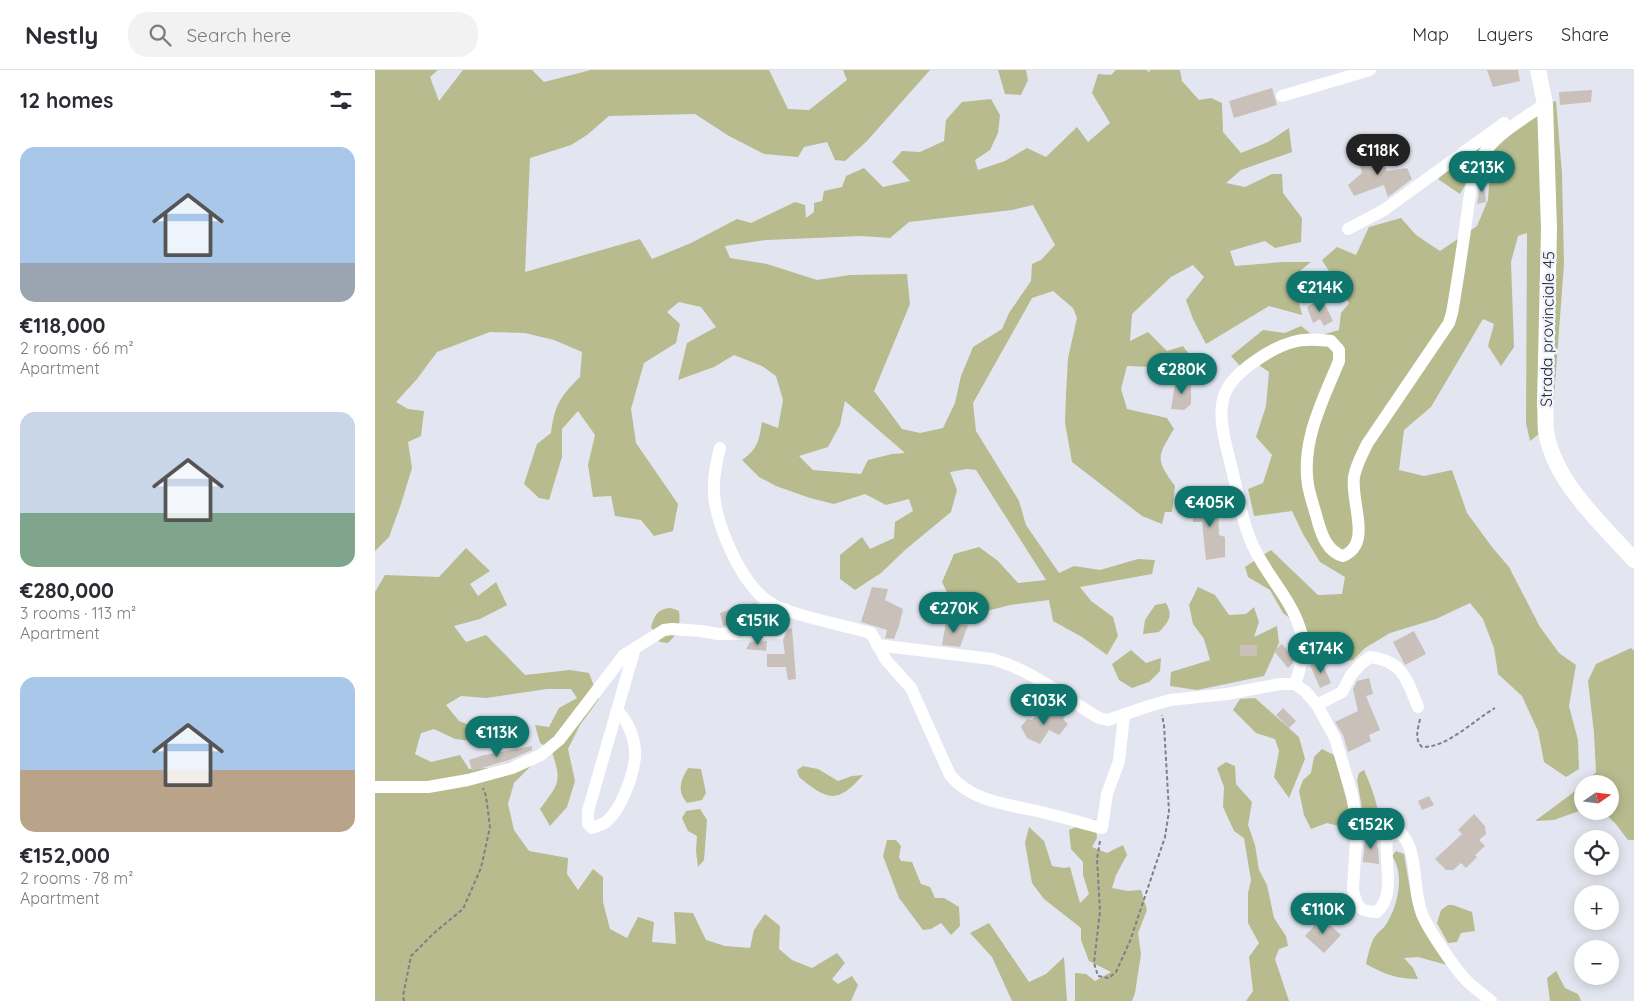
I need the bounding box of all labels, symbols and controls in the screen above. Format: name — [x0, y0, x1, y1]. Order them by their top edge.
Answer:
search box — [128, 12, 478, 57]
text: Nestly — [25, 20, 98, 50]
icon: search — [146, 21, 174, 49]
text: Search here — [186, 23, 291, 47]
text: Map — [1412, 23, 1449, 46]
text: Layers — [1477, 23, 1533, 46]
text: Share — [1561, 23, 1609, 46]
icon: filters — [327, 86, 355, 114]
text: 12 homes — [20, 87, 113, 113]
pin: €118K — [1343, 134, 1413, 176]
text: €118K — [1357, 140, 1399, 160]
pin: €213K — [1447, 150, 1517, 193]
text: €213K — [1460, 157, 1504, 177]
icon: home — [143, 180, 233, 270]
street label: Strada provinciale 45 — [1536, 251, 1558, 407]
pin: €214K — [1285, 270, 1355, 313]
text: €214K — [1297, 277, 1343, 297]
text: €118,000 — [20, 312, 105, 338]
text: 2 rooms · 66 m² — [20, 338, 134, 358]
pin: €280K — [1147, 352, 1217, 395]
text: Apartment — [20, 358, 100, 378]
text: €280K — [1158, 359, 1206, 379]
icon: home — [143, 445, 233, 535]
pin: €405K — [1175, 486, 1245, 528]
text: €405K — [1186, 492, 1234, 512]
text: €280,000 — [20, 577, 114, 603]
pin: €270K — [919, 592, 989, 634]
text: €270K — [930, 598, 978, 618]
text: 3 rooms · 113 m² — [20, 603, 136, 623]
pin: €151K — [723, 604, 793, 646]
text: €151K — [737, 610, 779, 630]
text: Apartment — [20, 623, 100, 643]
pin: €174K — [1286, 632, 1356, 674]
text: €174K — [1299, 638, 1343, 658]
pin: €103K — [1009, 684, 1079, 726]
text: €103K — [1021, 690, 1067, 710]
icon: home — [143, 710, 233, 800]
pin: €113K — [462, 716, 532, 758]
text: €113K — [476, 722, 518, 742]
north arrow — [1574, 775, 1619, 820]
map controls — [1574, 775, 1619, 985]
pin: €152K — [1336, 808, 1406, 850]
text: €152K — [1348, 814, 1394, 834]
button: locate — [1574, 830, 1619, 875]
text: €152,000 — [20, 842, 110, 868]
text: 2 rooms · 78 m² — [20, 868, 133, 888]
button: + — [1574, 885, 1619, 930]
text: Apartment — [20, 888, 100, 908]
pin: €110K — [1288, 892, 1358, 935]
text: €110K — [1302, 899, 1344, 919]
button: − — [1574, 940, 1619, 985]

